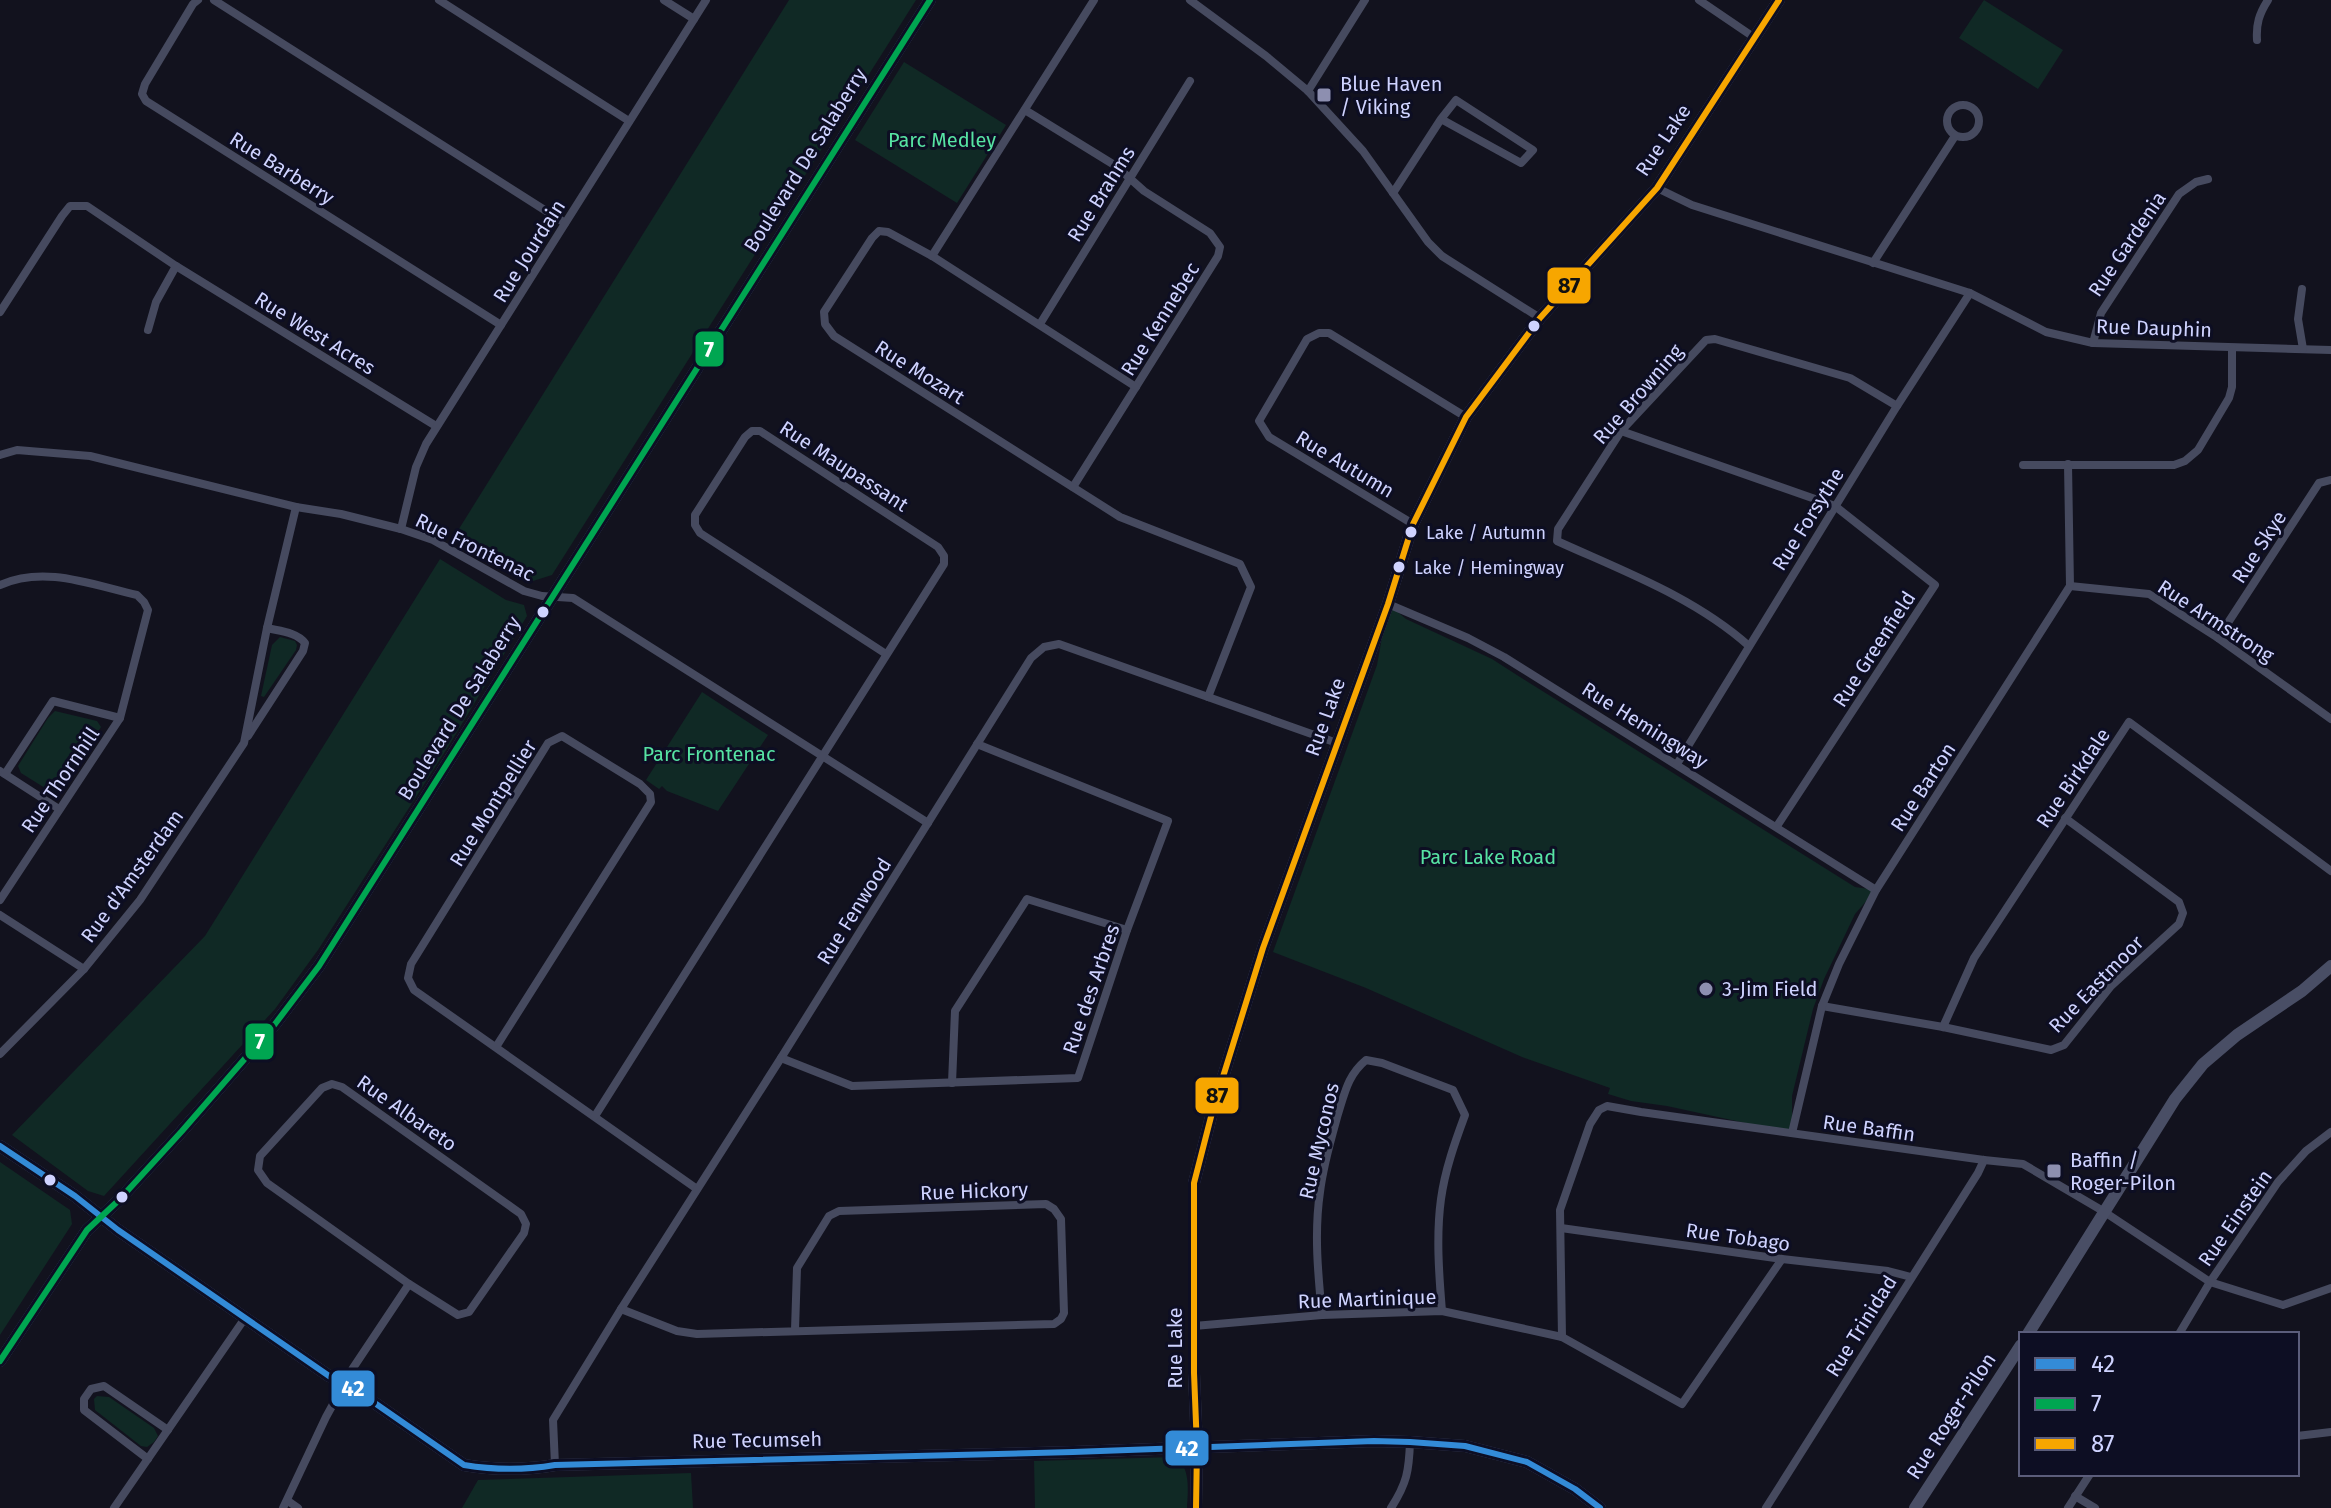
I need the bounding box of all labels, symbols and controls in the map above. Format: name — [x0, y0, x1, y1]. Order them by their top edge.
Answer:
street label: Boulevard De Salaberry — [739, 64, 871, 256]
place label: Blue Haven / Viking — [1340, 72, 1442, 119]
marker: Blue Haven / Viking — [1315, 86, 1333, 104]
street label: Rue Lake — [1630, 99, 1696, 181]
street label: Rue Barberry — [225, 126, 339, 210]
park label: Parc Medley — [888, 128, 996, 152]
street label: Rue Brahms — [1062, 142, 1140, 246]
street label: Rue Gardenia — [2083, 187, 2171, 301]
street label: Rue Jourdain — [488, 195, 570, 307]
street label: Rue Kennebec — [1116, 258, 1204, 380]
line badge: 87 — [1546, 266, 1592, 305]
text: 87 — [1558, 272, 1580, 299]
street label: Rue West Acres — [250, 286, 380, 380]
street label: Rue Dauphin — [2096, 314, 2212, 342]
unlabelled marker — [1526, 318, 1542, 334]
line badge: 7 — [694, 330, 725, 368]
street label: Rue Mozart — [871, 335, 970, 409]
text: 7 — [704, 336, 714, 363]
street label: Rue Browning — [1588, 339, 1688, 449]
street label: Rue Maupassant — [775, 416, 913, 517]
street label: Rue Autumn — [1291, 425, 1399, 503]
street label: Rue Forsythe — [1767, 463, 1849, 575]
street label: Rue Skye — [2227, 506, 2291, 588]
street label: Rue Frontenac — [412, 508, 538, 586]
place label: Lake / Autumn — [1426, 522, 1546, 544]
marker: Lake / Autumn — [1403, 524, 1419, 540]
place label: Lake / Hemingway — [1414, 557, 1564, 579]
marker: Lake / Hemingway — [1391, 559, 1407, 575]
street label: Rue Armstrong — [2153, 575, 2279, 668]
street label: Rue Greenfield — [1828, 587, 1920, 711]
unlabelled marker — [535, 604, 551, 620]
street label: Boulevard De Salaberry — [393, 612, 525, 804]
street label: Rue Lake — [1300, 675, 1350, 759]
street label: Rue Hemingway — [1578, 677, 1712, 773]
street label: Rue Thornhill — [16, 723, 104, 837]
street label: Rue Birkdale — [2031, 724, 2115, 832]
street label: Rue Montpellier — [444, 735, 542, 871]
street label: Rue Barton — [1885, 738, 1961, 836]
park label: Parc Frontenac — [643, 742, 776, 766]
street label: Rue d'Amsterdam — [76, 805, 188, 947]
park label: Parc Lake Road — [1420, 845, 1556, 869]
street label: Rue Fenwood — [812, 853, 896, 969]
street label: Rue des Arbres — [1058, 921, 1124, 1057]
street label: Rue Eastmoor — [2044, 930, 2149, 1038]
place label: 3-Jim Field — [1722, 977, 1817, 1001]
marker: 3-Jim Field — [1697, 980, 1715, 998]
line badge: 7 — [244, 1022, 275, 1061]
text: 7 — [255, 1028, 265, 1055]
street label: Rue Albareto — [352, 1070, 462, 1156]
line badge: 87 — [1194, 1076, 1240, 1115]
street label: Rue Myconos — [1294, 1080, 1344, 1202]
text: 87 — [1206, 1082, 1228, 1109]
street label: Rue Baffin — [1821, 1110, 1917, 1146]
place label: Baffin / Roger-Pilon — [2070, 1148, 2176, 1195]
marker: Baffin / Roger-Pilon — [2045, 1162, 2063, 1180]
street label: Rue Einstein — [2193, 1165, 2277, 1271]
unlabelled marker — [42, 1172, 58, 1188]
street label: Rue Hickory — [920, 1177, 1029, 1205]
unlabelled marker — [114, 1189, 130, 1205]
street label: Rue Tobago — [1684, 1218, 1792, 1256]
street label: Rue Trinidad — [1820, 1271, 1902, 1381]
street label: Rue Martinique — [1297, 1285, 1437, 1313]
street label: Rue Lake — [1163, 1307, 1187, 1389]
legend — [2019, 1332, 2299, 1476]
street label: Rue Roger-Pilon — [1901, 1348, 2001, 1484]
text: 42 — [2091, 1350, 2115, 1378]
line badge: 42 — [330, 1369, 376, 1408]
text: 42 — [341, 1375, 365, 1402]
text: 7 — [2091, 1390, 2102, 1418]
street label: Rue Tecumseh — [692, 1427, 822, 1453]
line badge: 42 — [1164, 1429, 1210, 1467]
text: 87 — [2091, 1430, 2115, 1458]
text: 42 — [1175, 1435, 1199, 1462]

